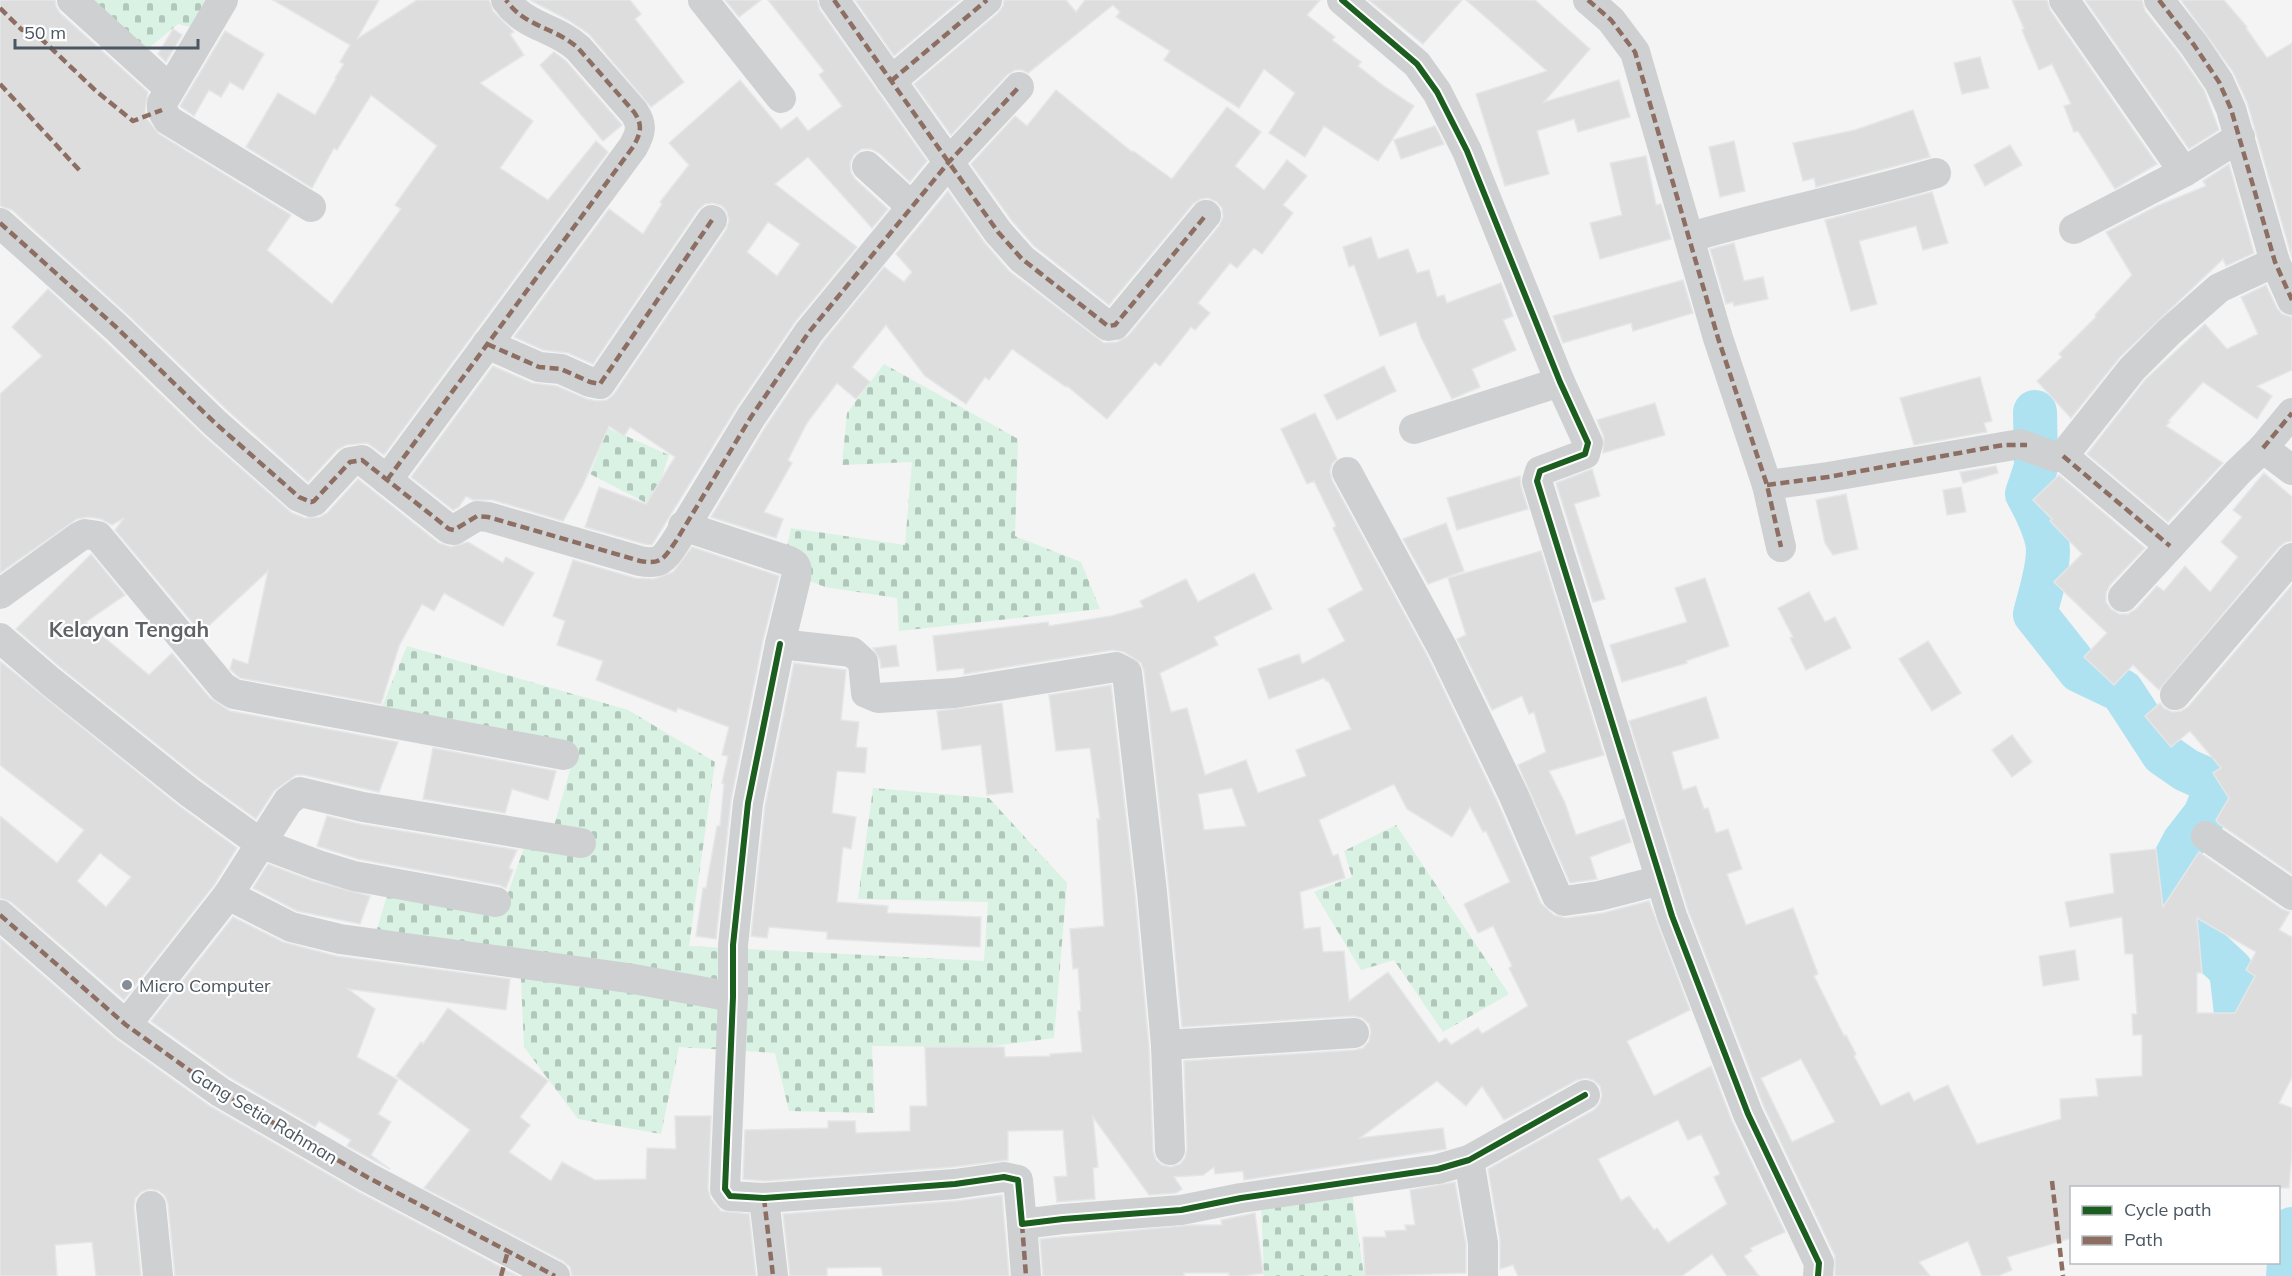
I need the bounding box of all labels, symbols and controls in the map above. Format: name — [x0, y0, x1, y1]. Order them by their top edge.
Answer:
scale bar — [15, 12, 198, 50]
text: 50 m — [24, 21, 66, 44]
district label: Kelayan Tengah — [49, 616, 209, 642]
place label: Micro Computer — [139, 974, 271, 997]
marker: Micro Computer — [120, 978, 134, 992]
street label: Gang Setia Rahman — [186, 1063, 342, 1169]
legend — [2070, 1186, 2280, 1264]
text: Cycle path — [2124, 1198, 2211, 1221]
text: Path — [2124, 1228, 2163, 1251]

